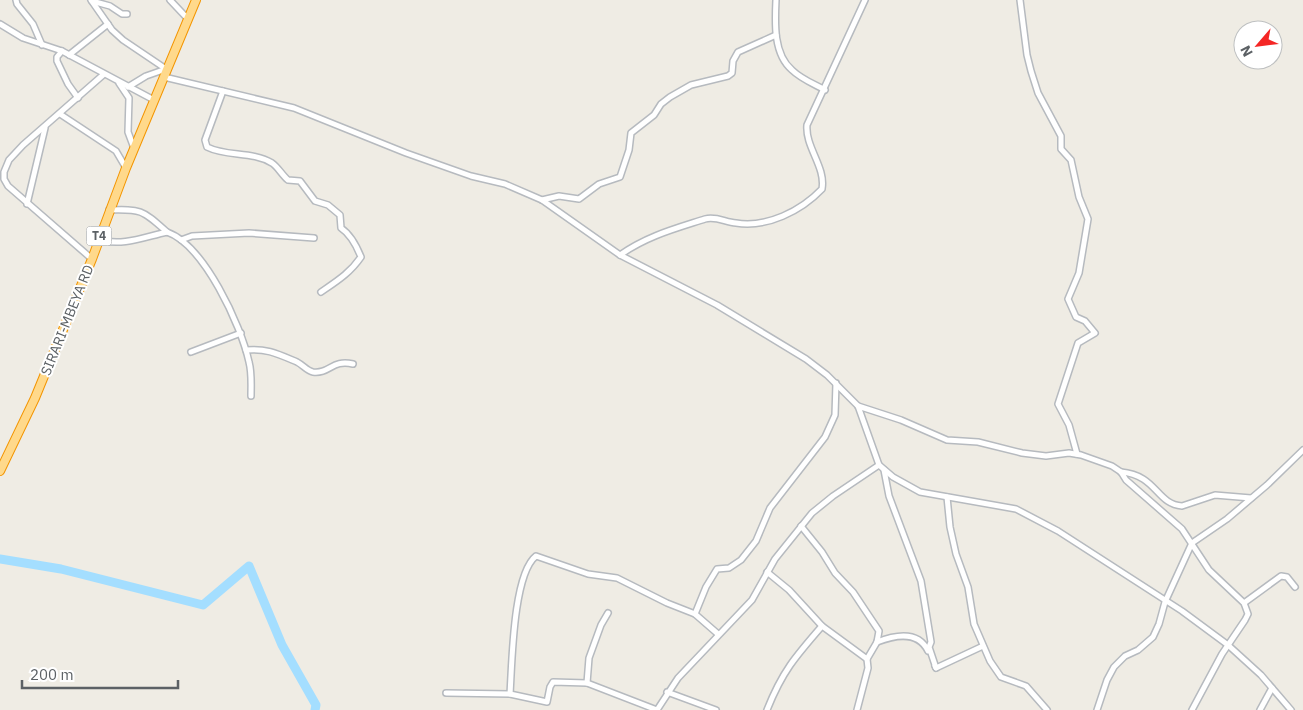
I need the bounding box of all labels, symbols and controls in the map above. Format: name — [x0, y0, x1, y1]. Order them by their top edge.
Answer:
north arrow — [1233, 20, 1283, 70]
text: N — [1236, 42, 1257, 60]
road number: T4 — [86, 227, 112, 246]
street label: SIRARI-MBEYA RD — [37, 262, 97, 378]
scale bar — [22, 658, 179, 690]
text: 200 m — [30, 665, 74, 684]

